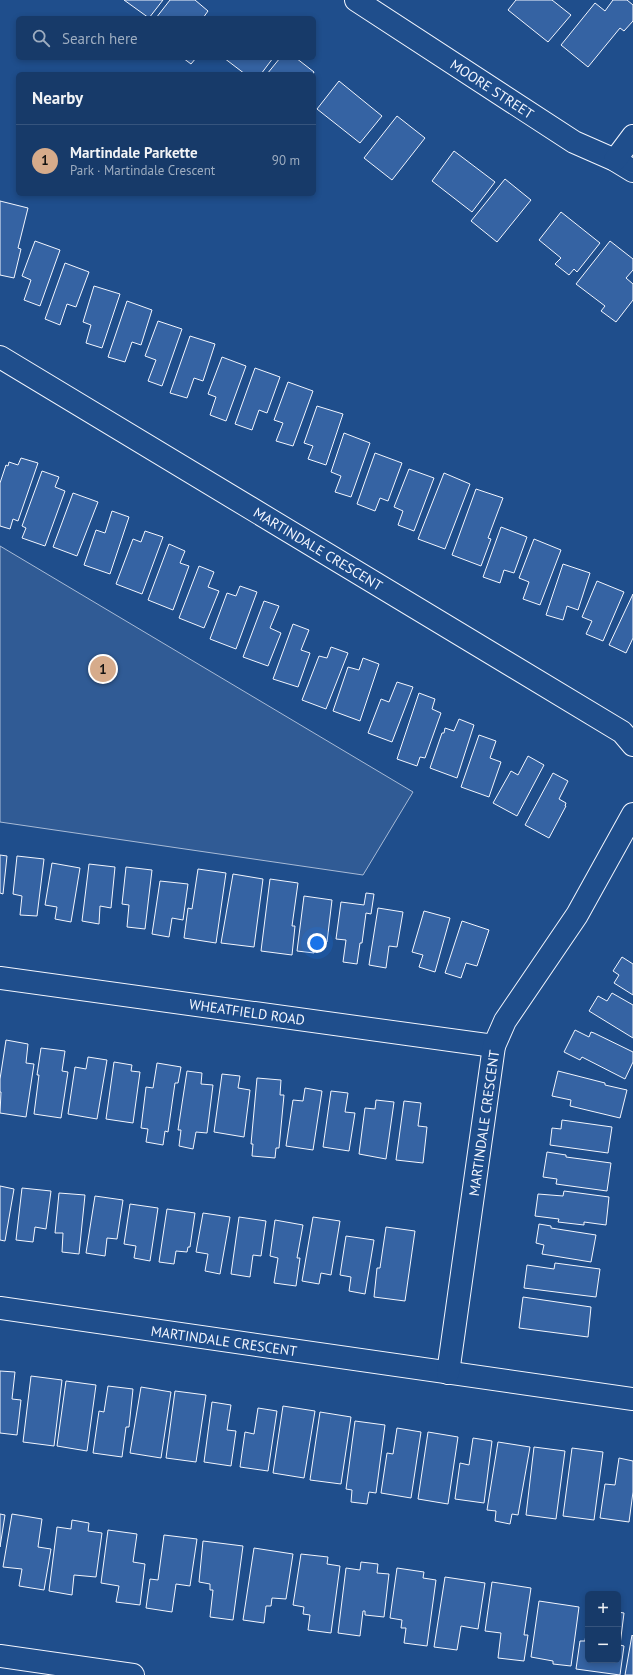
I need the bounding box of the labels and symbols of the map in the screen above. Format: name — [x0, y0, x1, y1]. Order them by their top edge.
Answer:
street label: MOORE STREET — [447, 55, 537, 123]
street label: MARTINDALE CRESCENT — [250, 503, 386, 595]
pin: 1 — [90, 654, 116, 684]
your location — [307, 933, 327, 953]
street label: WHEATFIELD ROAD — [188, 995, 306, 1029]
street label: MARTINDALE CRESCENT — [465, 1049, 503, 1197]
street label: MARTINDALE CRESCENT — [150, 1322, 298, 1360]

